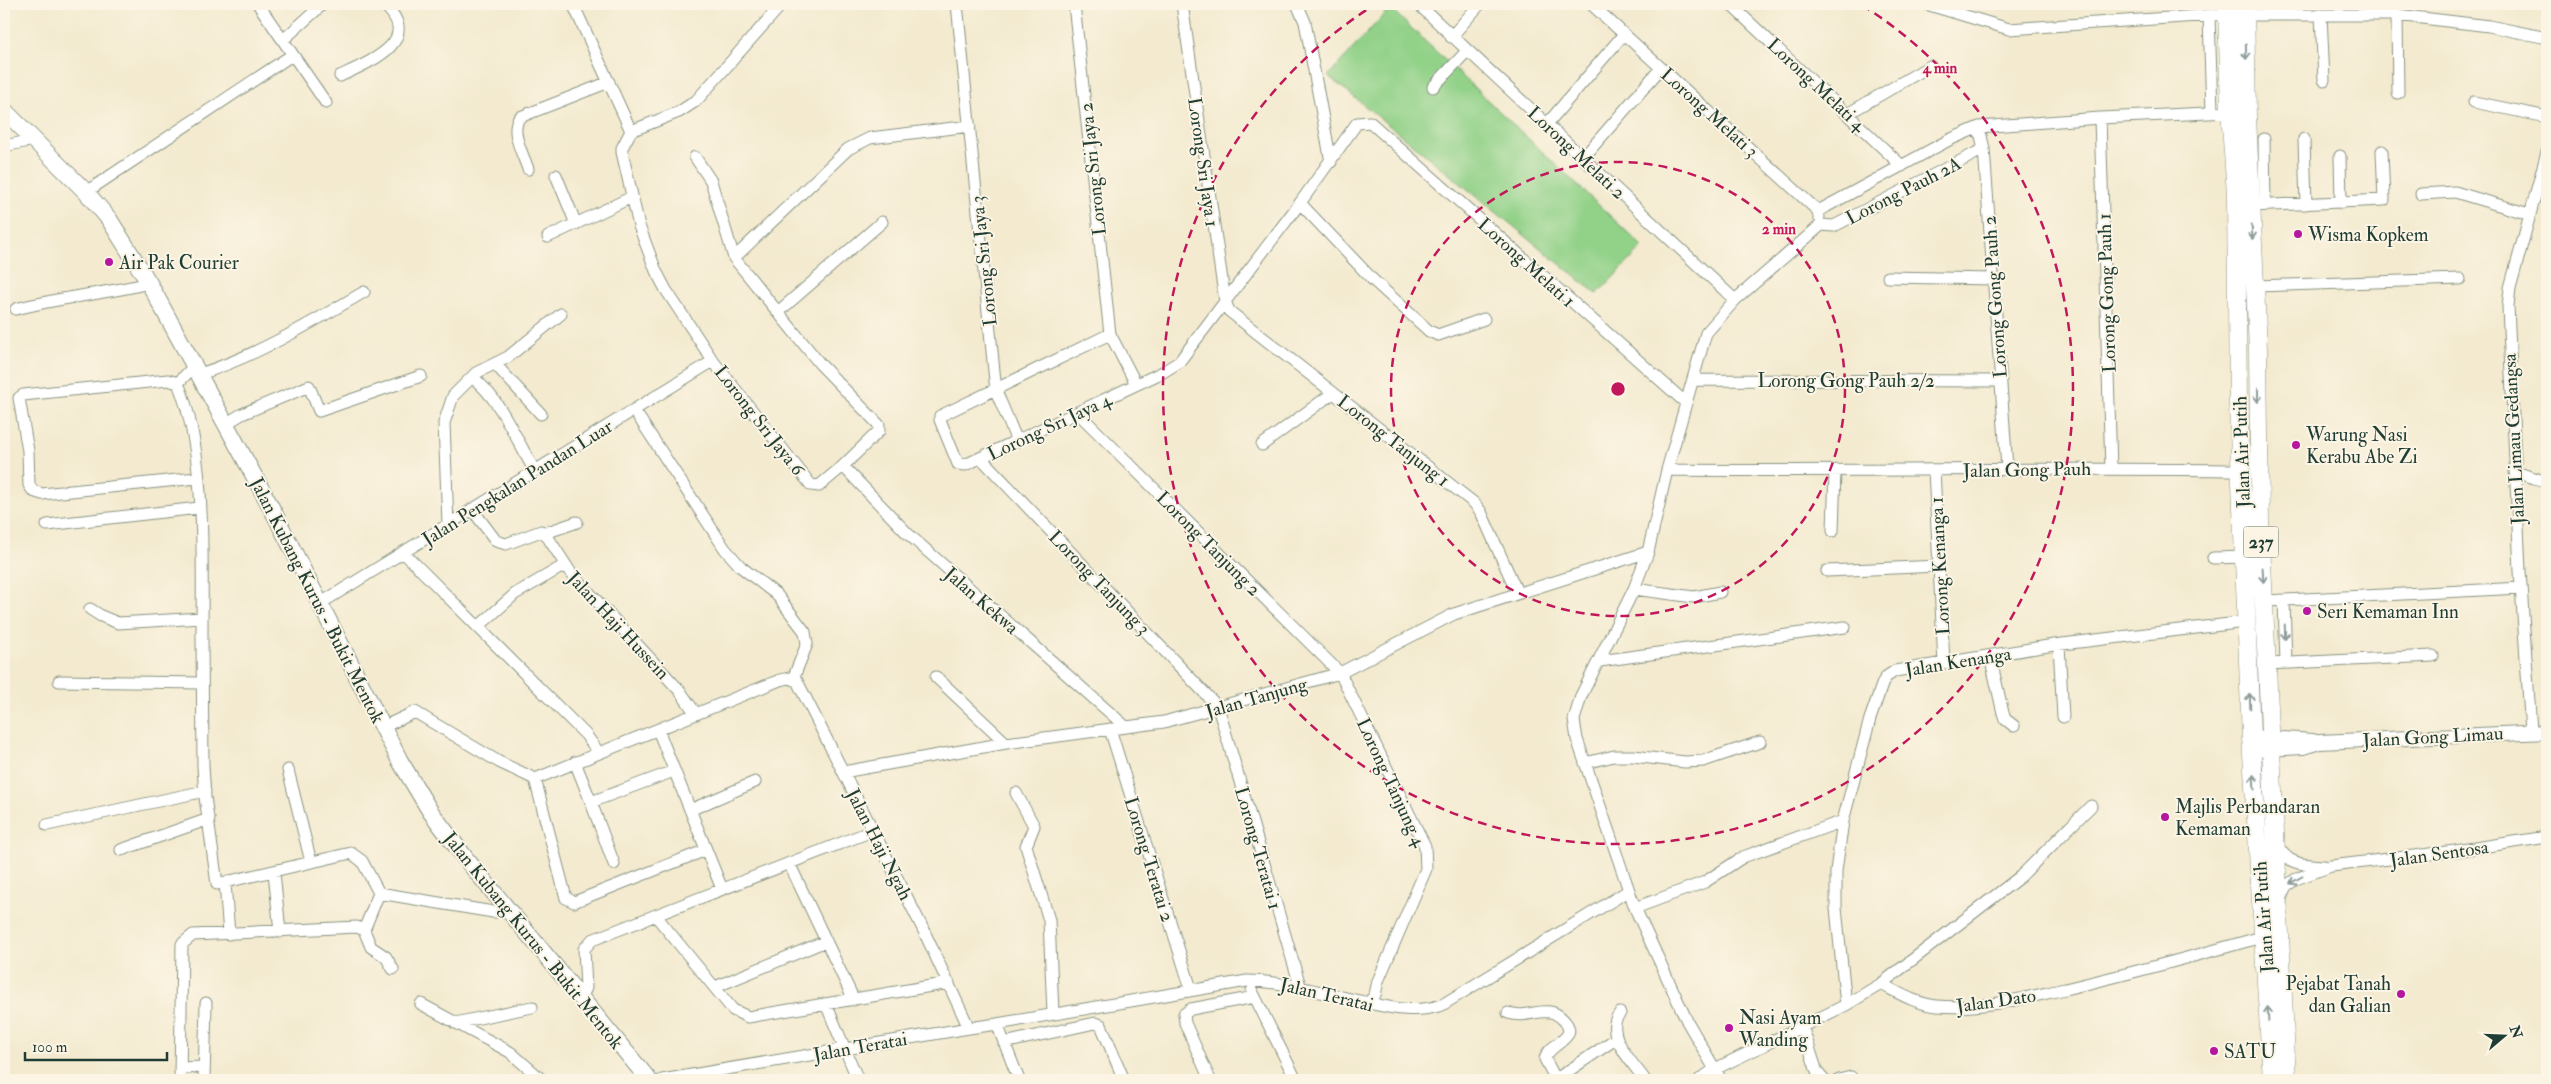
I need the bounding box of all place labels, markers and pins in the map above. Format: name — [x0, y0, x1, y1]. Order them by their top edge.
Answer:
place label: Wisma Kopkem — [2307, 223, 2429, 248]
marker: Wisma Kopkem — [2292, 228, 2304, 240]
place label: Air Pak Courier — [118, 251, 239, 275]
marker: Air Pak Courier — [103, 256, 115, 268]
centre of rings — [1609, 380, 1627, 398]
place label: Warung Nasi Kerabu Abe Zi — [2305, 423, 2418, 469]
marker: Warung Nasi Kerabu Abe Zi — [2290, 439, 2302, 451]
place label: Seri Kemaman Inn — [2317, 600, 2459, 624]
marker: Seri Kemaman Inn — [2301, 605, 2313, 617]
place label: Majlis Perbandaran Kemaman — [2175, 795, 2320, 841]
marker: Majlis Perbandaran Kemaman — [2159, 811, 2171, 823]
place label: Pejabat Tanah dan Galian — [2286, 972, 2391, 1018]
marker: Pejabat Tanah dan Galian — [2395, 988, 2407, 1000]
place label: Nasi Ayam Wanding — [1738, 1006, 1822, 1052]
marker: Nasi Ayam Wanding — [1723, 1022, 1735, 1034]
place label: SATU — [2224, 1040, 2276, 1064]
marker: SATU — [2208, 1045, 2220, 1057]

